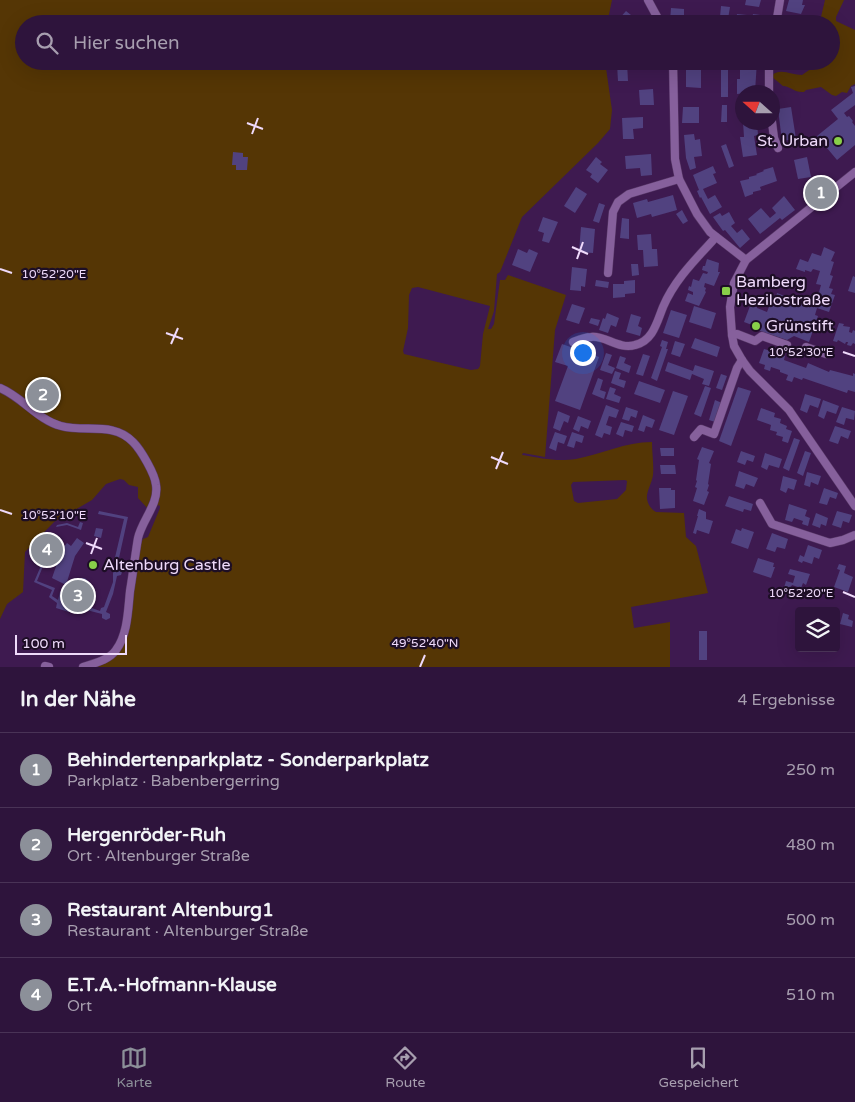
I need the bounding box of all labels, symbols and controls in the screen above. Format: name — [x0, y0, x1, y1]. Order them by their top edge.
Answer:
search box — [15, 15, 840, 70]
icon: search — [33, 29, 61, 57]
text: Hier suchen — [73, 32, 180, 54]
north arrow — [735, 85, 780, 130]
place label: St. Urban — [757, 131, 828, 151]
marker: St. Urban — [832, 135, 844, 147]
pin: 1 — [805, 174, 837, 212]
text: 10°52'20"E — [21, 267, 87, 281]
place label: Bamberg Hezilostraße — [736, 272, 830, 310]
marker: Bamberg Hezilostraße — [720, 285, 732, 297]
place label: Grünstift — [766, 316, 834, 336]
marker: Grünstift — [750, 320, 762, 332]
your location — [570, 340, 596, 366]
text: 10°52'30"E — [768, 345, 834, 359]
pin: 2 — [27, 376, 59, 414]
text: 10°52'10"E — [21, 508, 87, 522]
pin: 4 — [31, 531, 63, 569]
place label: Altenburg Castle — [103, 555, 231, 575]
marker: Altenburg Castle — [87, 559, 99, 571]
pin: 3 — [62, 577, 94, 615]
text: 10°52'20"E — [768, 586, 834, 600]
map controls — [795, 607, 840, 652]
button: layers — [795, 607, 840, 652]
scale bar — [15, 632, 128, 655]
text: 100 m — [22, 635, 65, 652]
text: 49°52'40"N — [392, 636, 459, 650]
text: In der Nähe — [20, 687, 136, 712]
text: 4 Ergebnisse — [737, 690, 835, 710]
text: Behindertenparkplatz - Sonderparkplatz — [67, 749, 429, 771]
text: 1 — [31, 760, 41, 780]
text: 250 m — [786, 760, 835, 780]
text: Parkplatz · Babenbergerring — [67, 771, 280, 791]
text: Hergenröder-Ruh — [67, 824, 226, 846]
text: 2 — [31, 835, 41, 855]
text: 480 m — [786, 835, 835, 855]
text: Ort · Altenburger Straße — [67, 846, 250, 866]
text: Restaurant Altenburg1 — [67, 899, 274, 921]
text: 3 — [31, 910, 41, 930]
text: 500 m — [786, 910, 835, 930]
text: Restaurant · Altenburger Straße — [67, 921, 308, 941]
text: E.T.A.-Hofmann-Klause — [67, 974, 277, 996]
text: 4 — [31, 985, 41, 1005]
text: 510 m — [786, 985, 835, 1005]
text: Ort — [67, 996, 92, 1016]
tab: Karte — [116, 1044, 152, 1091]
tab: Route — [385, 1044, 425, 1091]
tab: Gespeichert — [658, 1044, 739, 1091]

